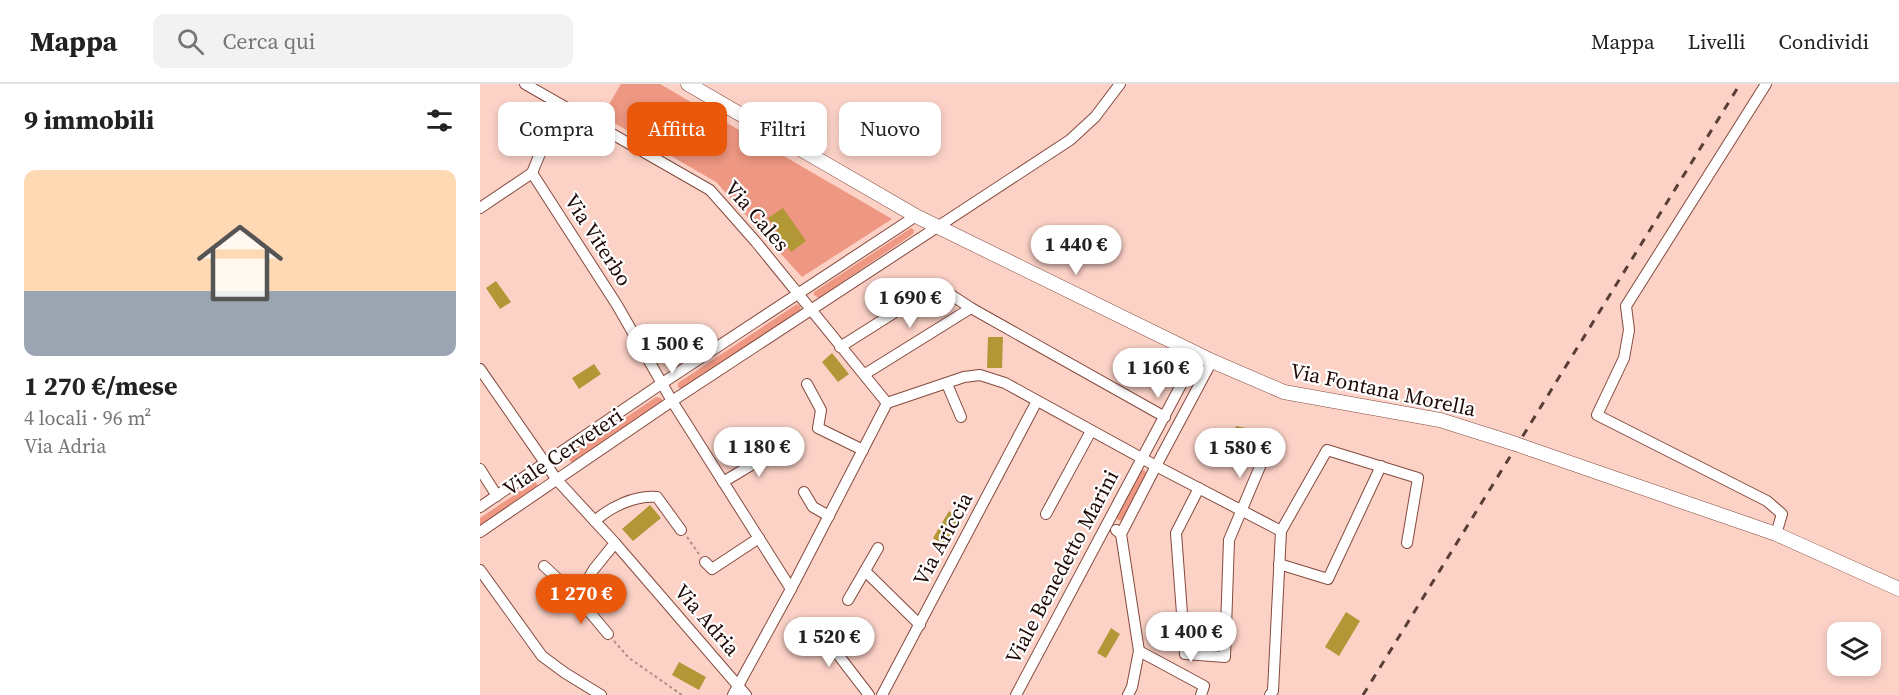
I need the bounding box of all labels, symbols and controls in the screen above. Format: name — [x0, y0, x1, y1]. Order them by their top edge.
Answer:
search box — [153, 14, 573, 68]
text: Mappa — [30, 22, 117, 60]
icon: search — [174, 25, 207, 58]
text: Cerca qui — [222, 26, 315, 56]
text: Mappa — [1591, 27, 1655, 56]
text: Livelli — [1688, 27, 1746, 56]
text: Condividi — [1779, 27, 1869, 56]
text: 9 immobili — [24, 102, 154, 138]
chip: Compra — [498, 102, 615, 156]
chip: Affitta — [627, 102, 727, 156]
chip: Filtri — [739, 102, 827, 156]
chip: Nuovo — [839, 102, 941, 156]
icon: filters — [423, 104, 456, 137]
street label: Via Cales — [718, 174, 796, 257]
street label: Via Viterbo — [558, 188, 639, 291]
icon: home — [186, 209, 294, 317]
pin: 1 440 € — [1021, 225, 1131, 276]
text: 1 440 € — [1045, 230, 1107, 258]
pin: 1 690 € — [855, 278, 965, 329]
text: 1 690 € — [879, 283, 941, 311]
pin: 1 500 € — [617, 324, 727, 375]
text: 1 500 € — [641, 329, 703, 357]
pin: 1 160 € — [1103, 348, 1213, 399]
text: 1 160 € — [1127, 353, 1189, 381]
street label: Via Fontana Morella — [1288, 356, 1479, 423]
text: 1 270 €/mese — [24, 368, 177, 404]
street label: Viale Cerveteri — [497, 401, 628, 502]
text: 4 locali · 96 m² — [24, 404, 151, 432]
pin: 1 180 € — [704, 427, 814, 478]
pin: 1 580 € — [1185, 428, 1295, 479]
text: Via Adria — [24, 432, 107, 460]
text: 1 180 € — [728, 432, 790, 460]
text: 1 580 € — [1209, 433, 1271, 461]
street label: Viale Benedetto Marini — [998, 465, 1125, 669]
street label: Via Ariccia — [906, 487, 979, 591]
pin: 1 270 € — [526, 574, 636, 625]
street label: Via Adria — [668, 577, 747, 662]
text: 1 270 € — [550, 579, 612, 607]
pin: 1 400 € — [1136, 612, 1246, 663]
pin: 1 520 € — [774, 617, 884, 668]
text: 1 400 € — [1160, 617, 1222, 645]
text: 1 520 € — [798, 622, 860, 650]
map controls — [1827, 622, 1881, 676]
button: layers — [1827, 622, 1881, 676]

